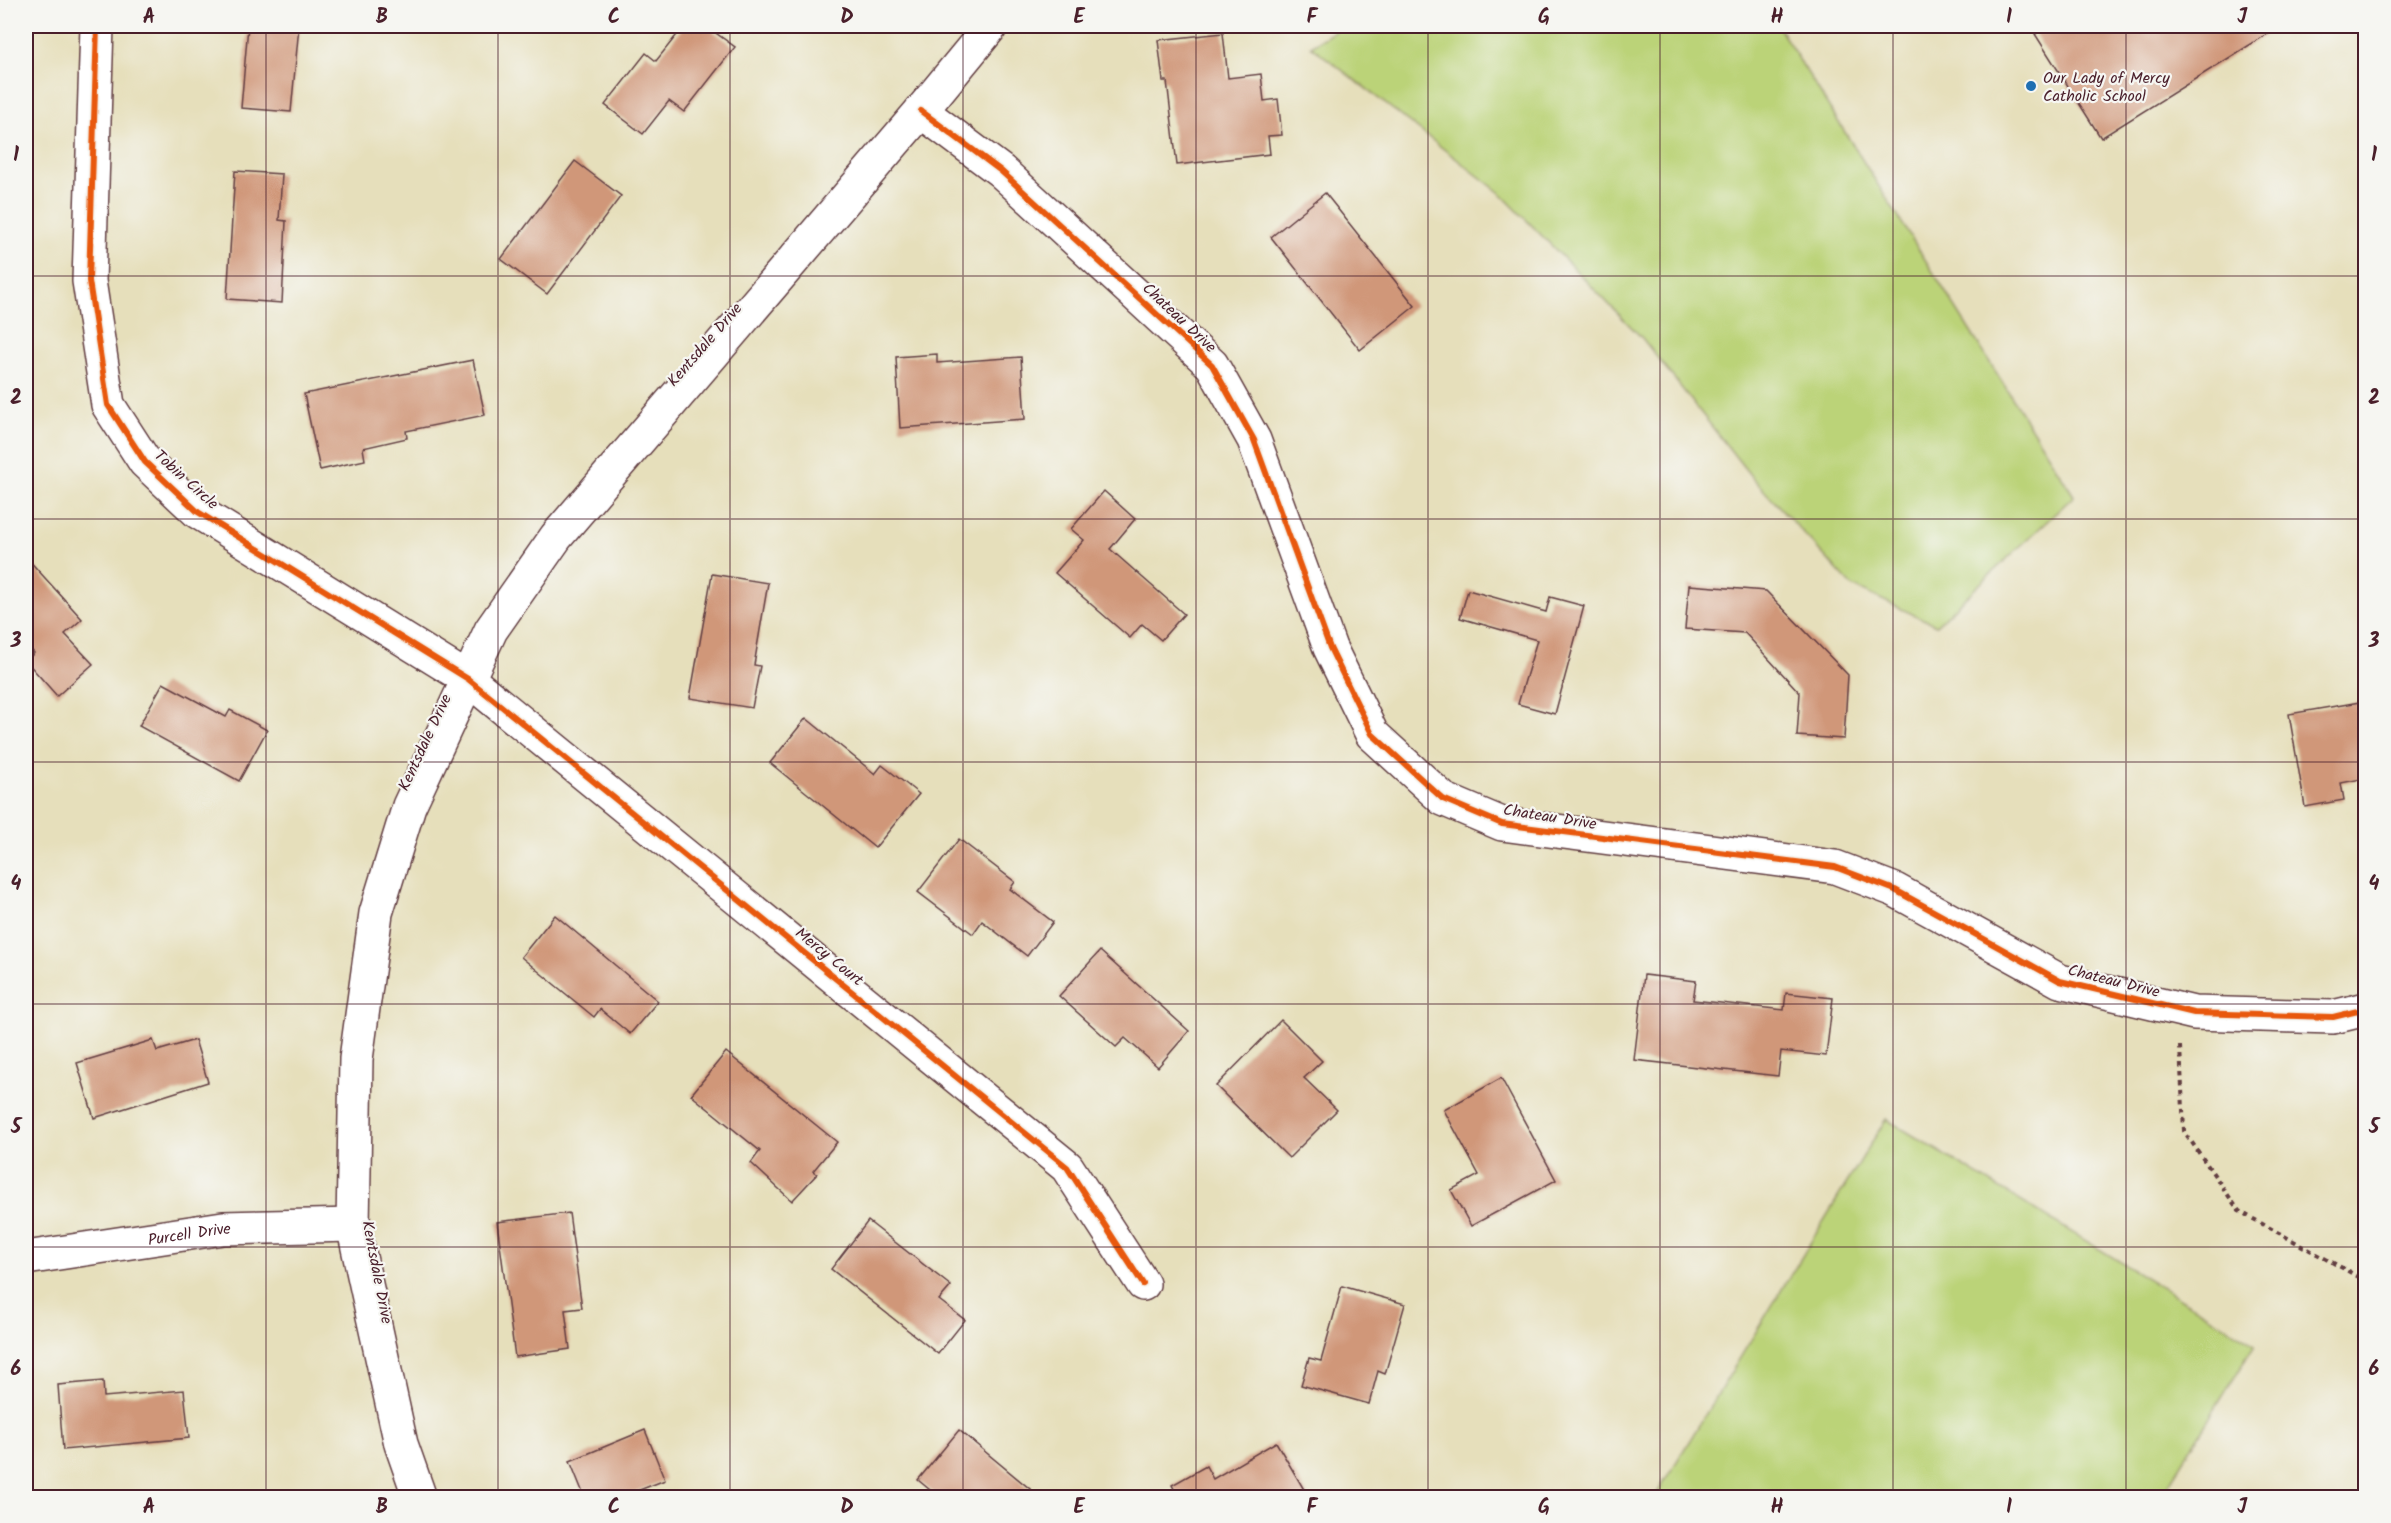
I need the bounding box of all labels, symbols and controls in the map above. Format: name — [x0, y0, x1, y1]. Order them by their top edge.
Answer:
text: A — [143, 2, 155, 34]
text: B — [376, 2, 388, 34]
text: C — [608, 2, 620, 34]
text: D — [840, 2, 854, 34]
text: E — [1073, 2, 1085, 34]
text: F — [1307, 2, 1319, 34]
text: G — [1538, 2, 1550, 34]
text: H — [1770, 2, 1784, 34]
text: I — [2006, 2, 2012, 34]
text: J — [2237, 2, 2248, 34]
place label: Our Lady of Mercy Catholic School — [2043, 66, 2170, 109]
marker: Our Lady of Mercy Catholic School — [2024, 79, 2038, 93]
text: 1 — [13, 140, 19, 172]
text: 1 — [2371, 140, 2377, 172]
street label: Chateau Drive — [1136, 277, 1222, 359]
street label: Kentsdale Drive — [661, 297, 749, 393]
text: 2 — [10, 383, 22, 415]
text: 2 — [2368, 383, 2380, 415]
street label: Tobin Circle — [148, 444, 224, 516]
text: 3 — [10, 626, 22, 658]
text: 3 — [2368, 626, 2380, 658]
street label: Kentsdale Drive — [392, 690, 459, 795]
street label: Chateau Drive — [1501, 798, 1598, 837]
text: 4 — [11, 869, 22, 901]
text: 4 — [2369, 869, 2380, 901]
street label: Mercy Court — [789, 922, 869, 993]
street label: Chateau Drive — [2065, 958, 2162, 1005]
text: 5 — [10, 1112, 23, 1144]
text: 5 — [2368, 1112, 2381, 1144]
street label: Purcell Drive — [146, 1217, 231, 1253]
street label: Kentsdale Drive — [354, 1219, 399, 1326]
text: 6 — [11, 1354, 22, 1386]
text: 6 — [2369, 1354, 2380, 1386]
text: A — [143, 1492, 155, 1523]
text: B — [376, 1492, 388, 1523]
text: C — [608, 1492, 620, 1523]
text: D — [840, 1492, 854, 1523]
text: E — [1073, 1492, 1085, 1523]
text: F — [1307, 1492, 1319, 1523]
text: G — [1538, 1492, 1550, 1523]
text: H — [1770, 1492, 1784, 1523]
text: I — [2006, 1492, 2012, 1523]
text: J — [2237, 1492, 2248, 1523]

